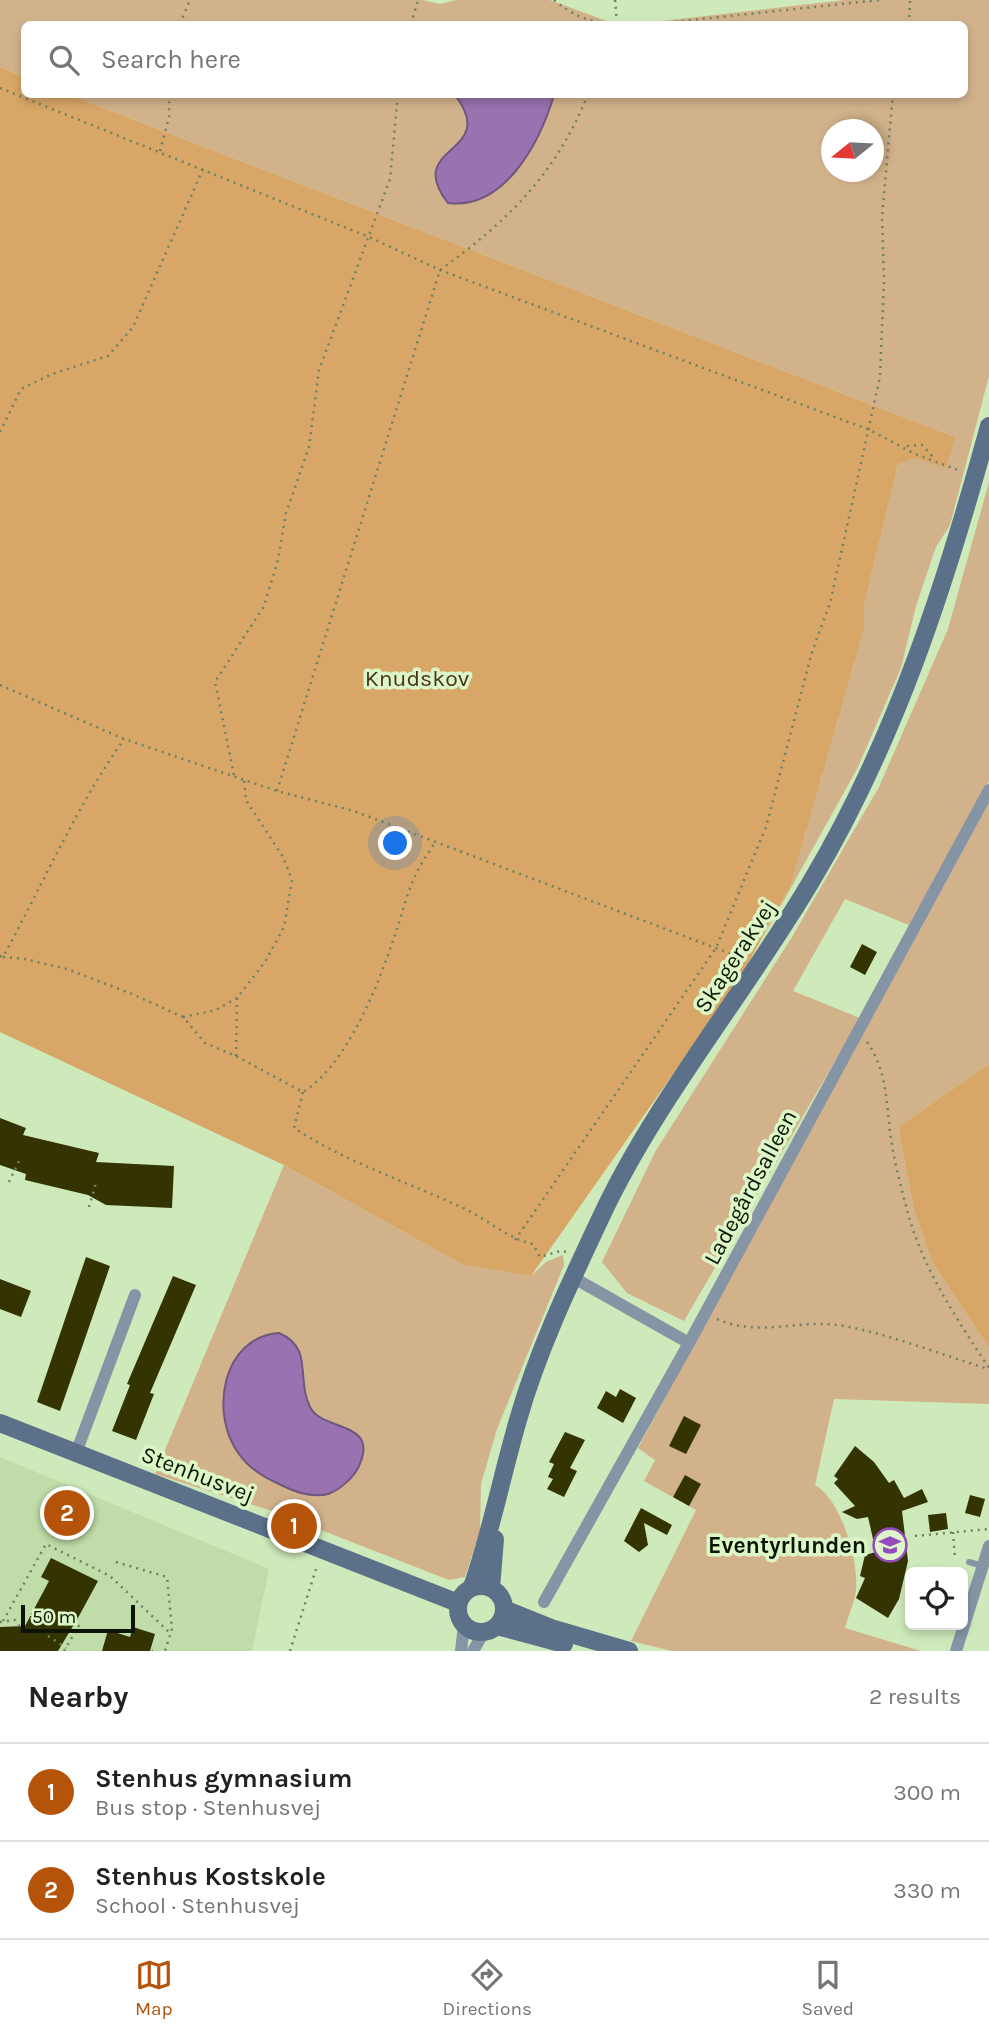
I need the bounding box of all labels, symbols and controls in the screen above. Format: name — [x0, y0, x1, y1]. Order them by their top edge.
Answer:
search box — [21, 21, 968, 98]
icon: search — [45, 41, 83, 79]
text: Search here — [101, 44, 241, 75]
north arrow — [821, 119, 884, 182]
park label: Knudskov — [365, 665, 470, 692]
your location — [378, 826, 412, 860]
street label: Skagerakvej — [689, 895, 782, 1018]
street label: Ladegårdsalleen — [698, 1105, 803, 1269]
street label: Stenhusvej — [138, 1441, 258, 1508]
pin: 2 — [44, 1487, 90, 1539]
pin: 1 — [271, 1500, 317, 1552]
school or university icon: Eventyrlunden — [871, 1526, 909, 1564]
place label: Eventyrlunden — [708, 1532, 866, 1559]
map controls — [905, 1567, 968, 1630]
button: locate — [905, 1567, 968, 1630]
scale bar — [21, 1602, 135, 1634]
text: 50 m — [32, 1606, 76, 1628]
text: Nearby — [28, 1679, 128, 1715]
text: 2 results — [869, 1683, 961, 1710]
text: Stenhus gymnasium — [95, 1763, 352, 1794]
text: 1 — [47, 1779, 55, 1806]
text: 300 m — [893, 1779, 961, 1806]
text: Bus stop · Stenhusvej — [95, 1794, 321, 1821]
text: Stenhus Kostskole — [95, 1861, 326, 1892]
text: 2 — [44, 1877, 58, 1904]
text: 330 m — [893, 1877, 961, 1904]
text: School · Stenhusvej — [95, 1892, 300, 1919]
tab: Map — [135, 1956, 173, 2020]
tab: Directions — [443, 1956, 532, 2020]
tab: Saved — [802, 1956, 854, 2020]

